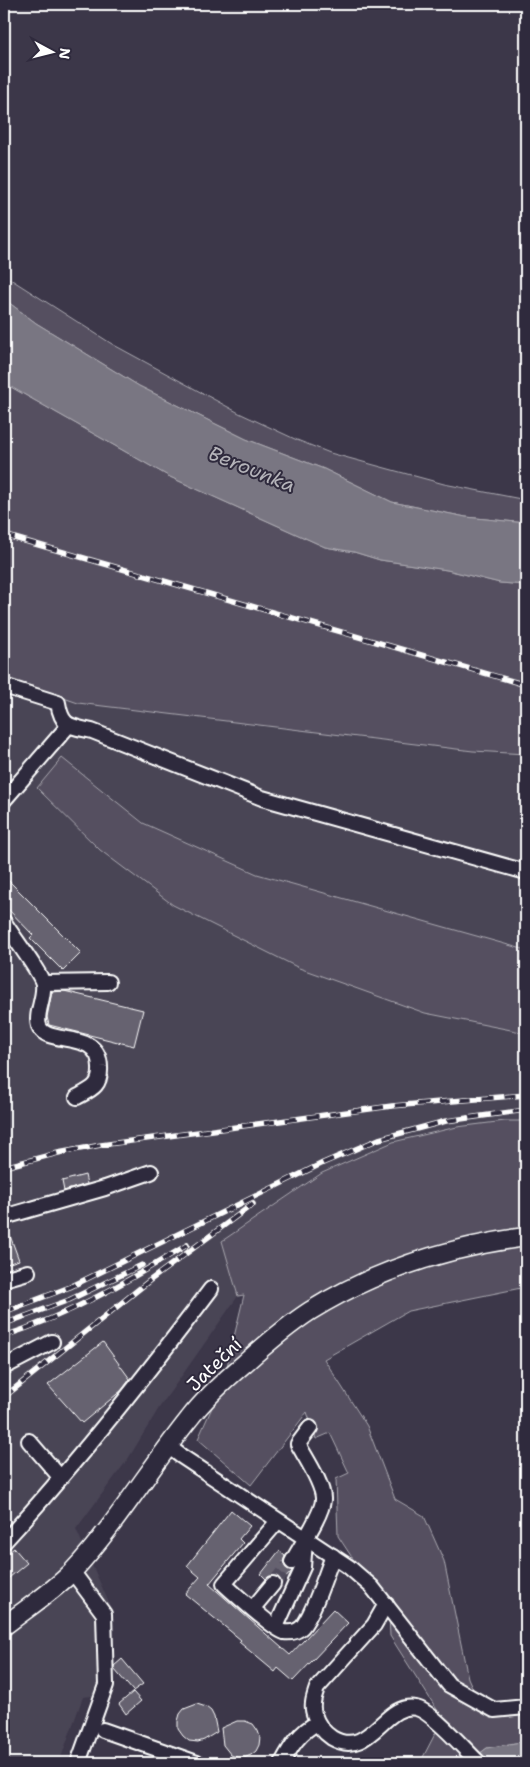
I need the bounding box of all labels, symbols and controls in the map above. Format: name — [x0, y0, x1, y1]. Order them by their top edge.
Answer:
north arrow — [28, 28, 78, 78]
text: N — [55, 47, 75, 60]
water label: Berounka — [205, 440, 299, 498]
street label: Jateční — [181, 1332, 248, 1397]

